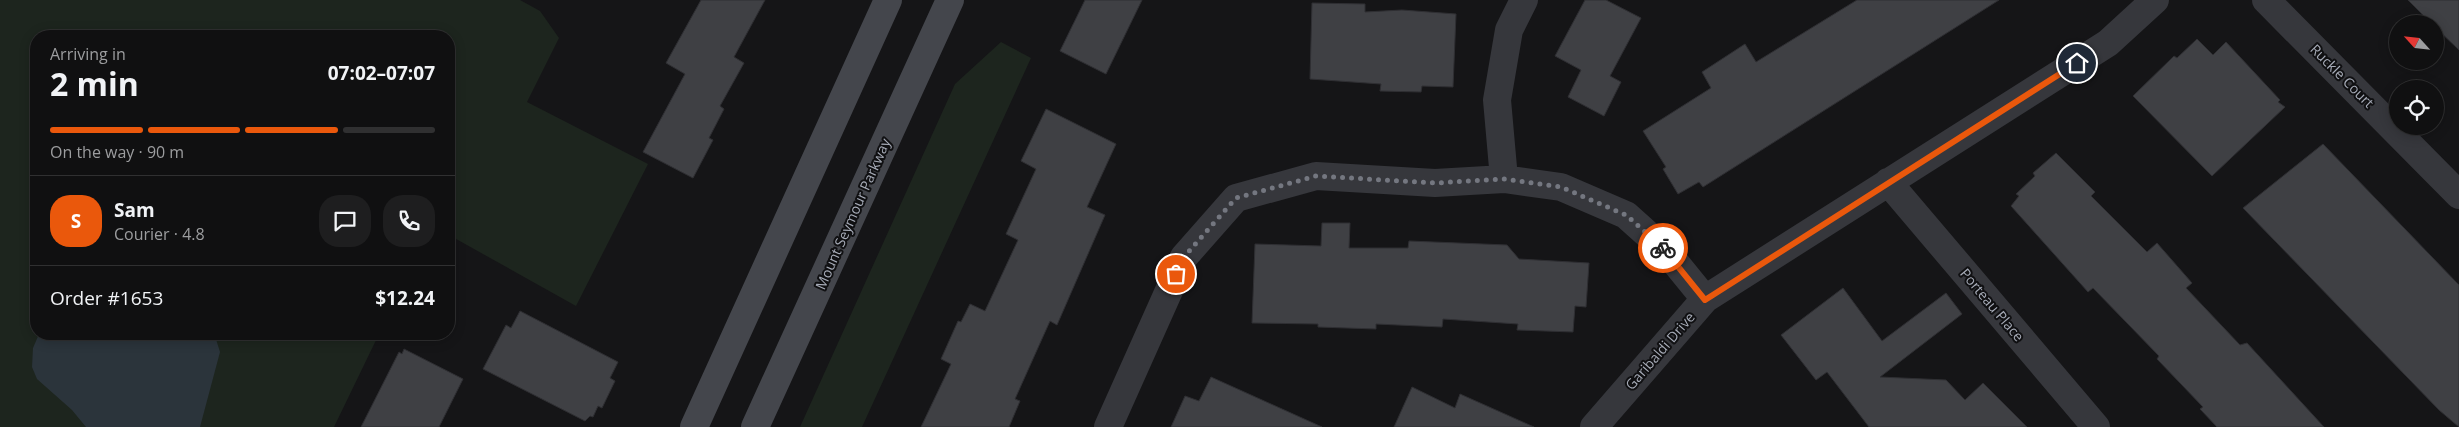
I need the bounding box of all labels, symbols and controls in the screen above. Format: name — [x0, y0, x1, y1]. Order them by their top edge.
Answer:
north arrow — [2389, 15, 2444, 70]
map controls — [2389, 15, 2444, 135]
street label: Ruckle Court — [2306, 40, 2378, 112]
pin — [2056, 42, 2098, 84]
text: Arriving in — [50, 43, 126, 65]
icon: home — [2063, 49, 2091, 77]
text: 07:02–07:07 — [328, 60, 435, 86]
text: 2 min — [50, 62, 139, 105]
button: locate — [2389, 80, 2444, 135]
street label: Mount Seymour Parkway — [811, 134, 895, 292]
text: On the way · 90 m — [50, 141, 184, 163]
button: chat — [319, 195, 371, 247]
button: phone — [383, 195, 435, 247]
text: Sam — [114, 197, 155, 223]
text: S — [71, 208, 81, 234]
text: Courier · 4.8 — [114, 223, 205, 245]
courier — [1638, 223, 1688, 273]
icon: bike — [1649, 234, 1677, 262]
pin — [1155, 253, 1197, 295]
icon: bag — [1162, 260, 1190, 288]
street label: Porteau Place — [1956, 264, 2029, 345]
text: Order #1653 — [50, 285, 163, 311]
text: $12.24 — [375, 285, 435, 311]
street label: Garibaldi Drive — [1621, 308, 1699, 394]

